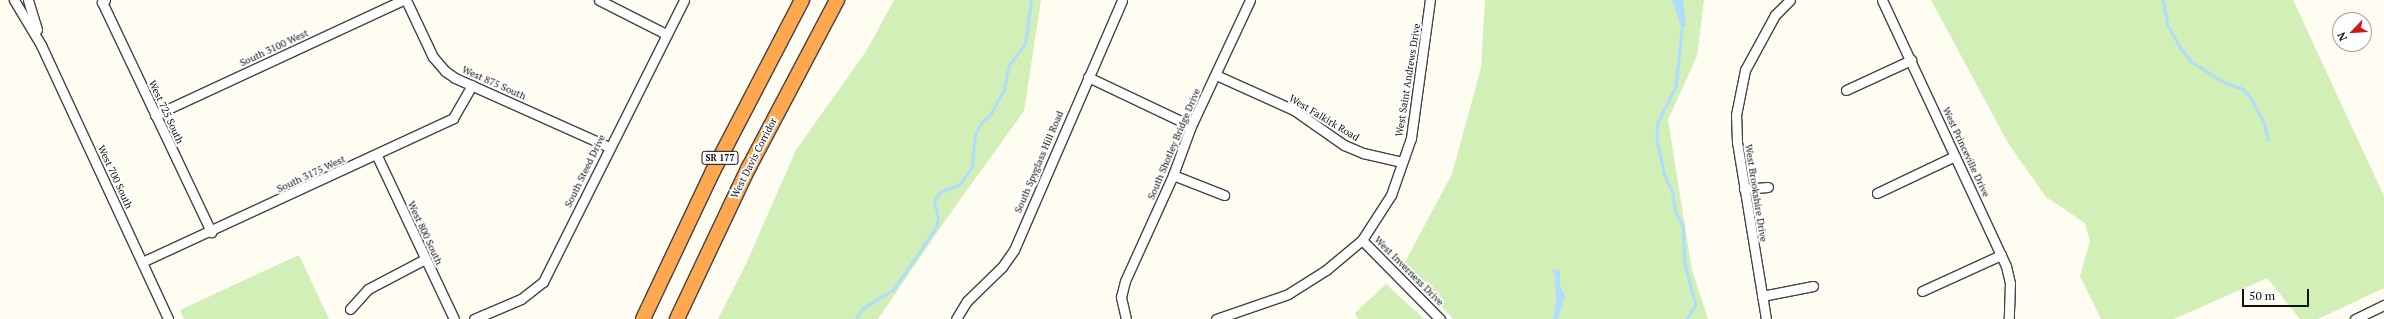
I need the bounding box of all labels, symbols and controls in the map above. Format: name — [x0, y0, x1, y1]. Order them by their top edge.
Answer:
north arrow — [2332, 12, 2372, 52]
street label: West Saint Andrews Drive — [1393, 22, 1423, 138]
street label: South 3100 West — [238, 27, 310, 69]
text: N — [2334, 30, 2350, 43]
street label: West 875 South — [460, 64, 528, 102]
street label: West 725 South — [146, 78, 186, 146]
street label: South Shotley Bridge Drive — [1145, 87, 1203, 201]
street label: West Falkirk Road — [1287, 92, 1361, 144]
street label: West Princeville Drive — [1940, 105, 1992, 199]
street label: South Spyglass Hill Road — [1012, 109, 1066, 215]
street label: West Davis Corridor — [729, 116, 779, 200]
street label: South Steed Drive — [562, 133, 608, 209]
street label: West 700 South — [95, 143, 135, 211]
street label: West Brookshire Drive — [1742, 143, 1770, 243]
road number: SR 177 — [701, 151, 739, 165]
street label: South 3175 West — [275, 153, 347, 195]
street label: West 800 South — [405, 199, 445, 267]
street label: West Inverness Drive — [1372, 234, 1446, 308]
scale bar — [2244, 281, 2311, 307]
text: 50 m — [2249, 288, 2275, 303]

